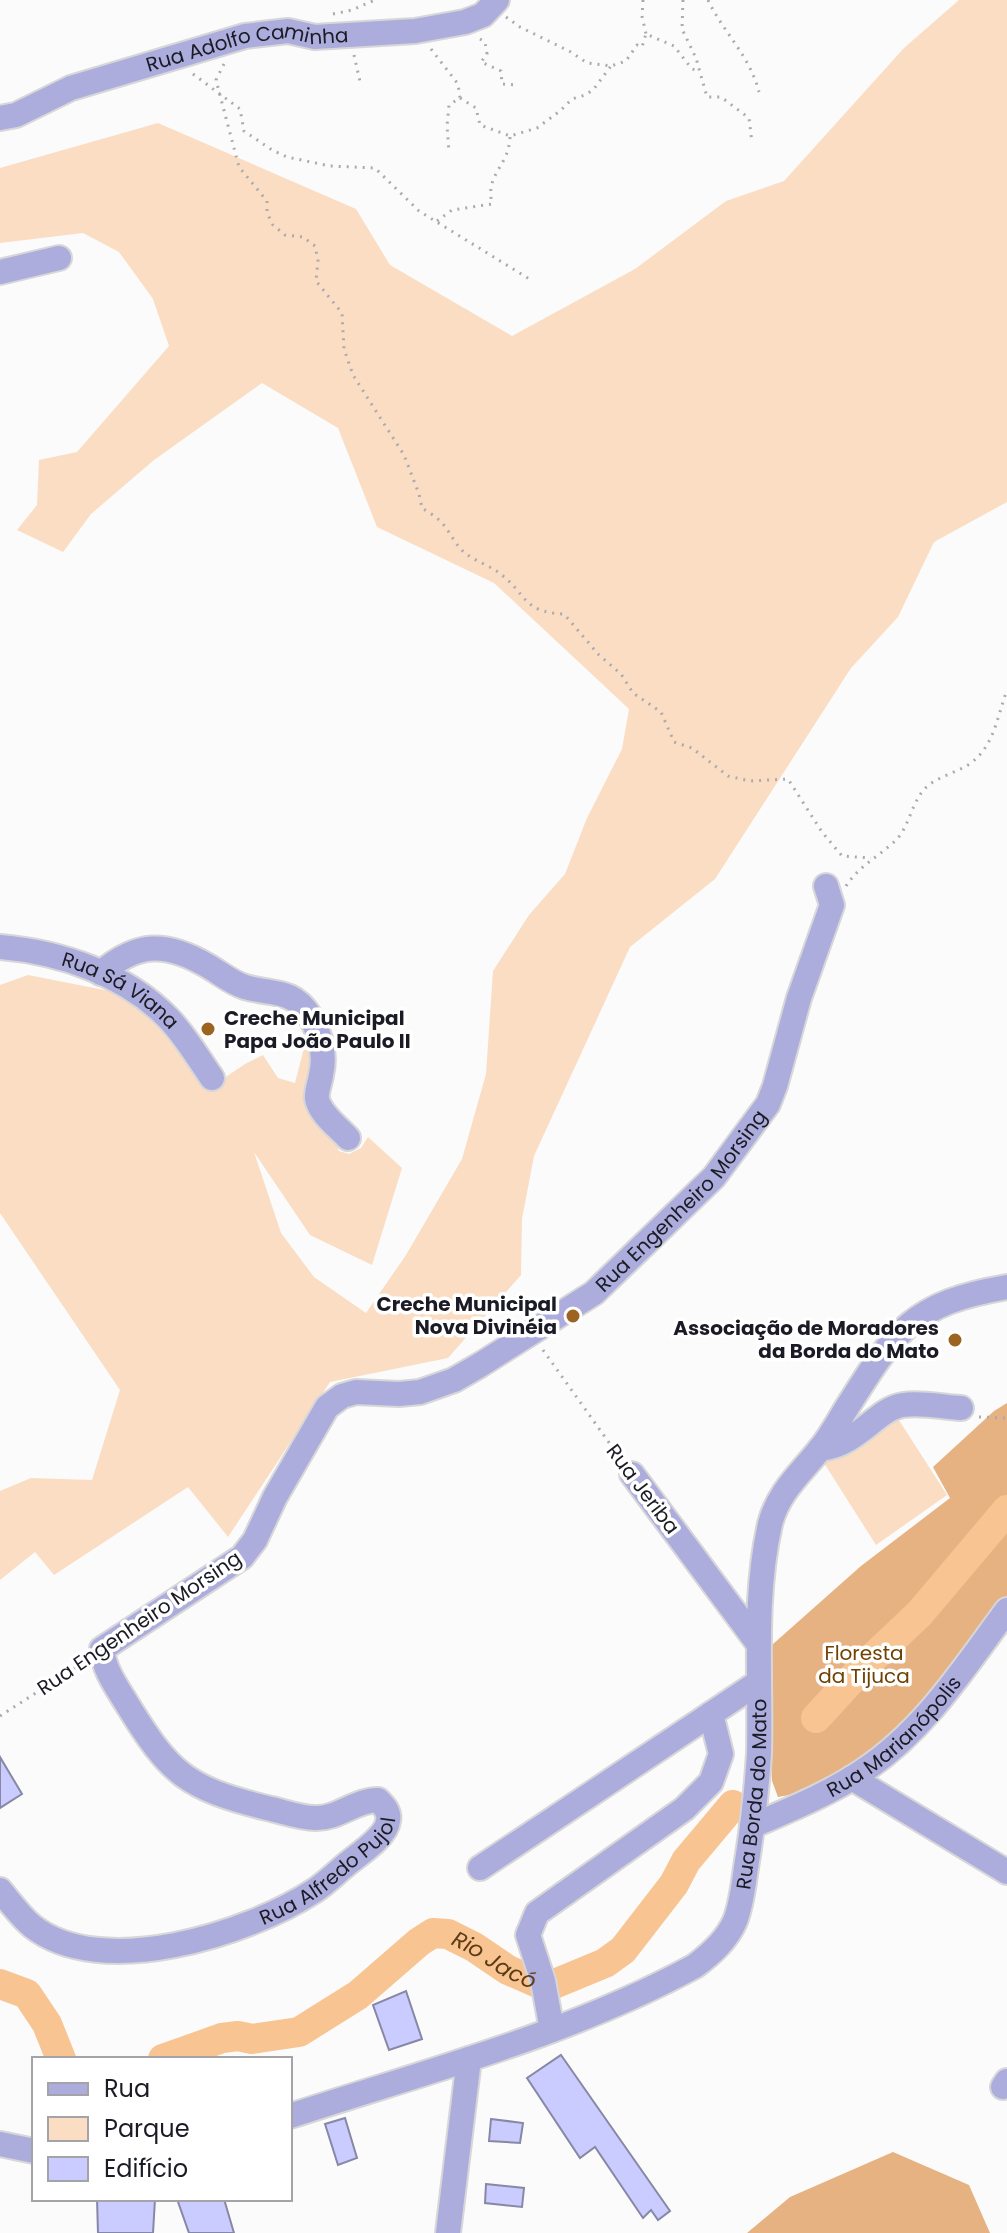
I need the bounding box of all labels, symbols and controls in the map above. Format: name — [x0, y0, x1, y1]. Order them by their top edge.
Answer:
street label: Rua Adolfo Caminha — [143, 17, 349, 79]
street label: Rua Sá Viana — [58, 945, 185, 1035]
place label: Creche Municipal Papa João Paulo II — [224, 1004, 411, 1055]
marker: Creche Municipal Papa João Paulo II — [199, 1020, 217, 1038]
street label: Rua Engenheiro Morsing — [589, 1104, 773, 1298]
place label: Creche Municipal Nova Divinéia — [376, 1290, 557, 1341]
marker: Creche Municipal Nova Divinéia — [564, 1307, 582, 1325]
place label: Associação de Moradores da Borda do Mato — [673, 1314, 939, 1365]
marker: Associação de Moradores da Borda do Mato — [946, 1331, 964, 1349]
street label: Rua Jeriba — [600, 1438, 686, 1540]
street label: Rua Engenheiro Morsing — [31, 1544, 247, 1702]
park label: Floresta da Tijuca — [818, 1639, 910, 1690]
street label: Rua Marianópolis — [822, 1670, 968, 1804]
street label: Rua Borda do Mato — [729, 1699, 773, 1891]
street label: Rua Alfredo Pujol — [255, 1815, 402, 1932]
water label: Rio Jacó — [447, 1924, 541, 1997]
legend — [32, 2057, 292, 2201]
text: Rua — [104, 2072, 150, 2105]
text: Parque — [104, 2112, 190, 2145]
text: Edifício — [104, 2152, 188, 2185]

